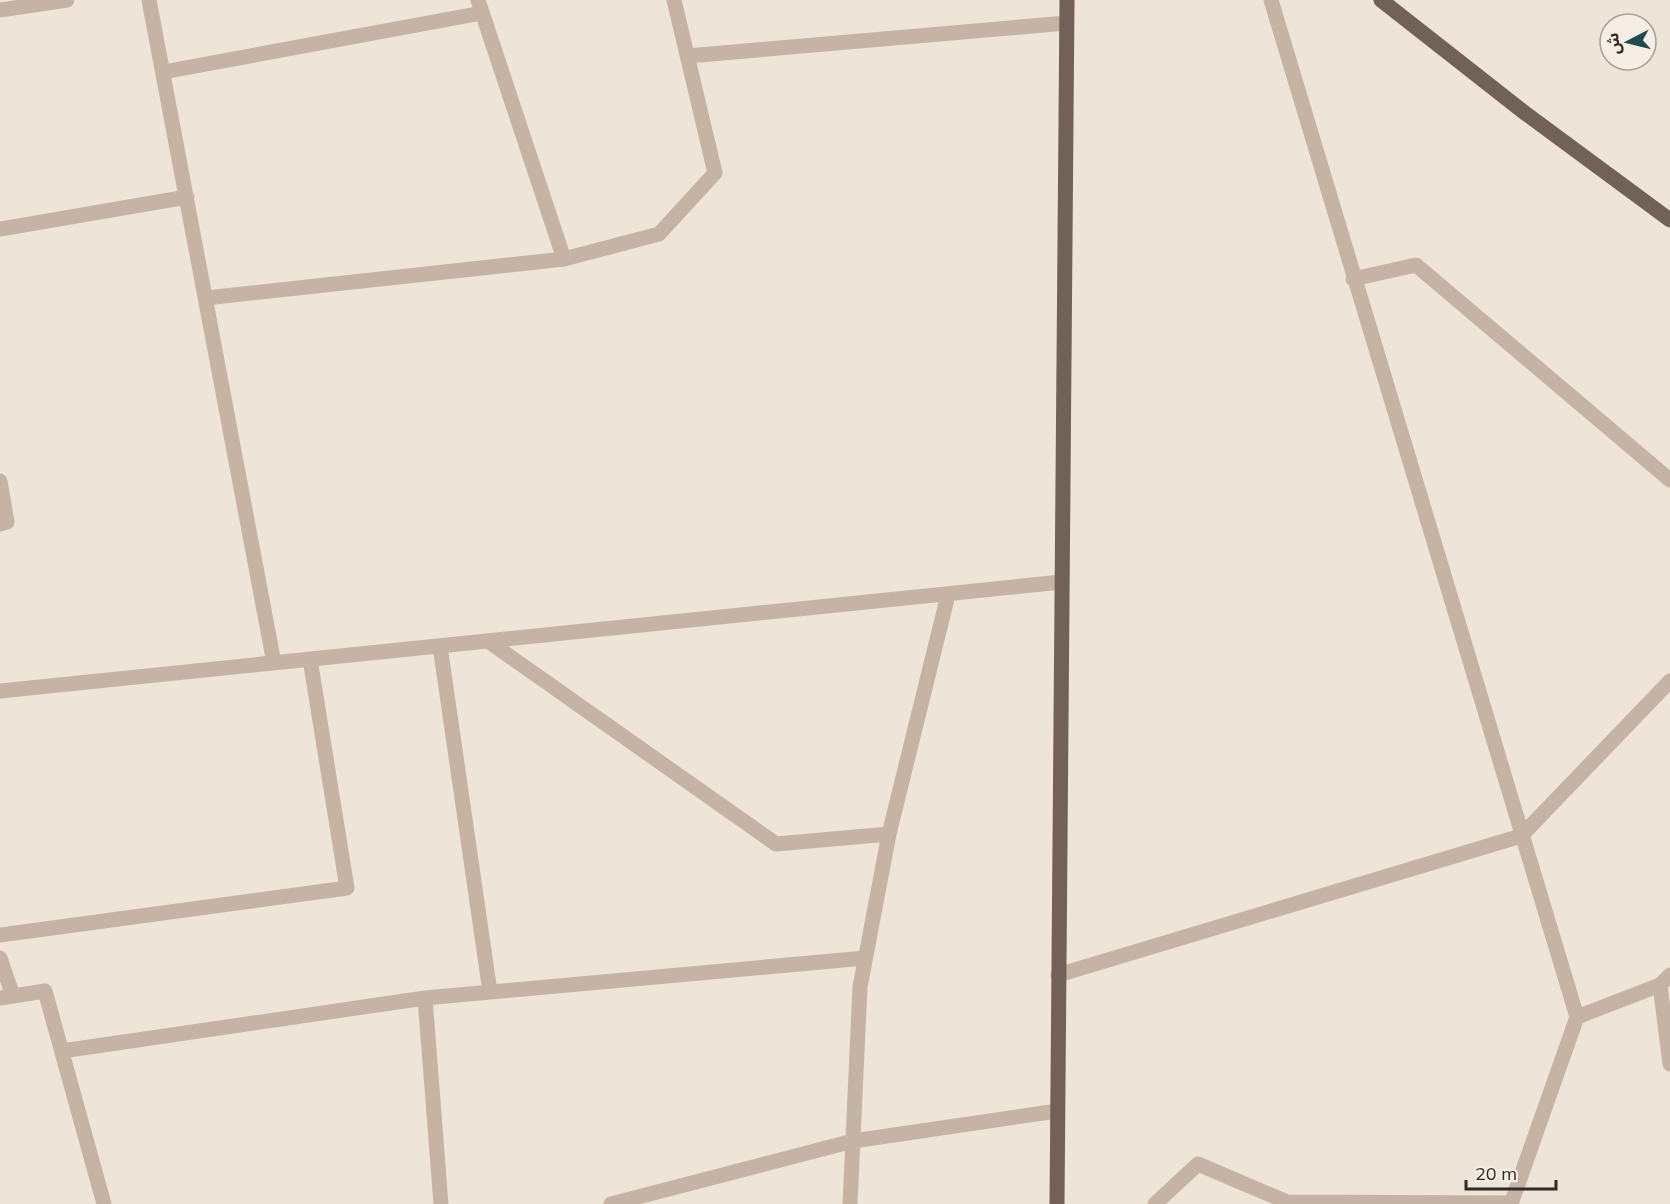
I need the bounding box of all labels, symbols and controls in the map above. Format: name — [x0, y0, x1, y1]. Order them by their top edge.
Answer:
north arrow — [1598, 12, 1658, 72]
text: ش — [1602, 32, 1624, 56]
scale bar — [1466, 1153, 1556, 1191]
text: 20 m — [1475, 1162, 1517, 1185]

